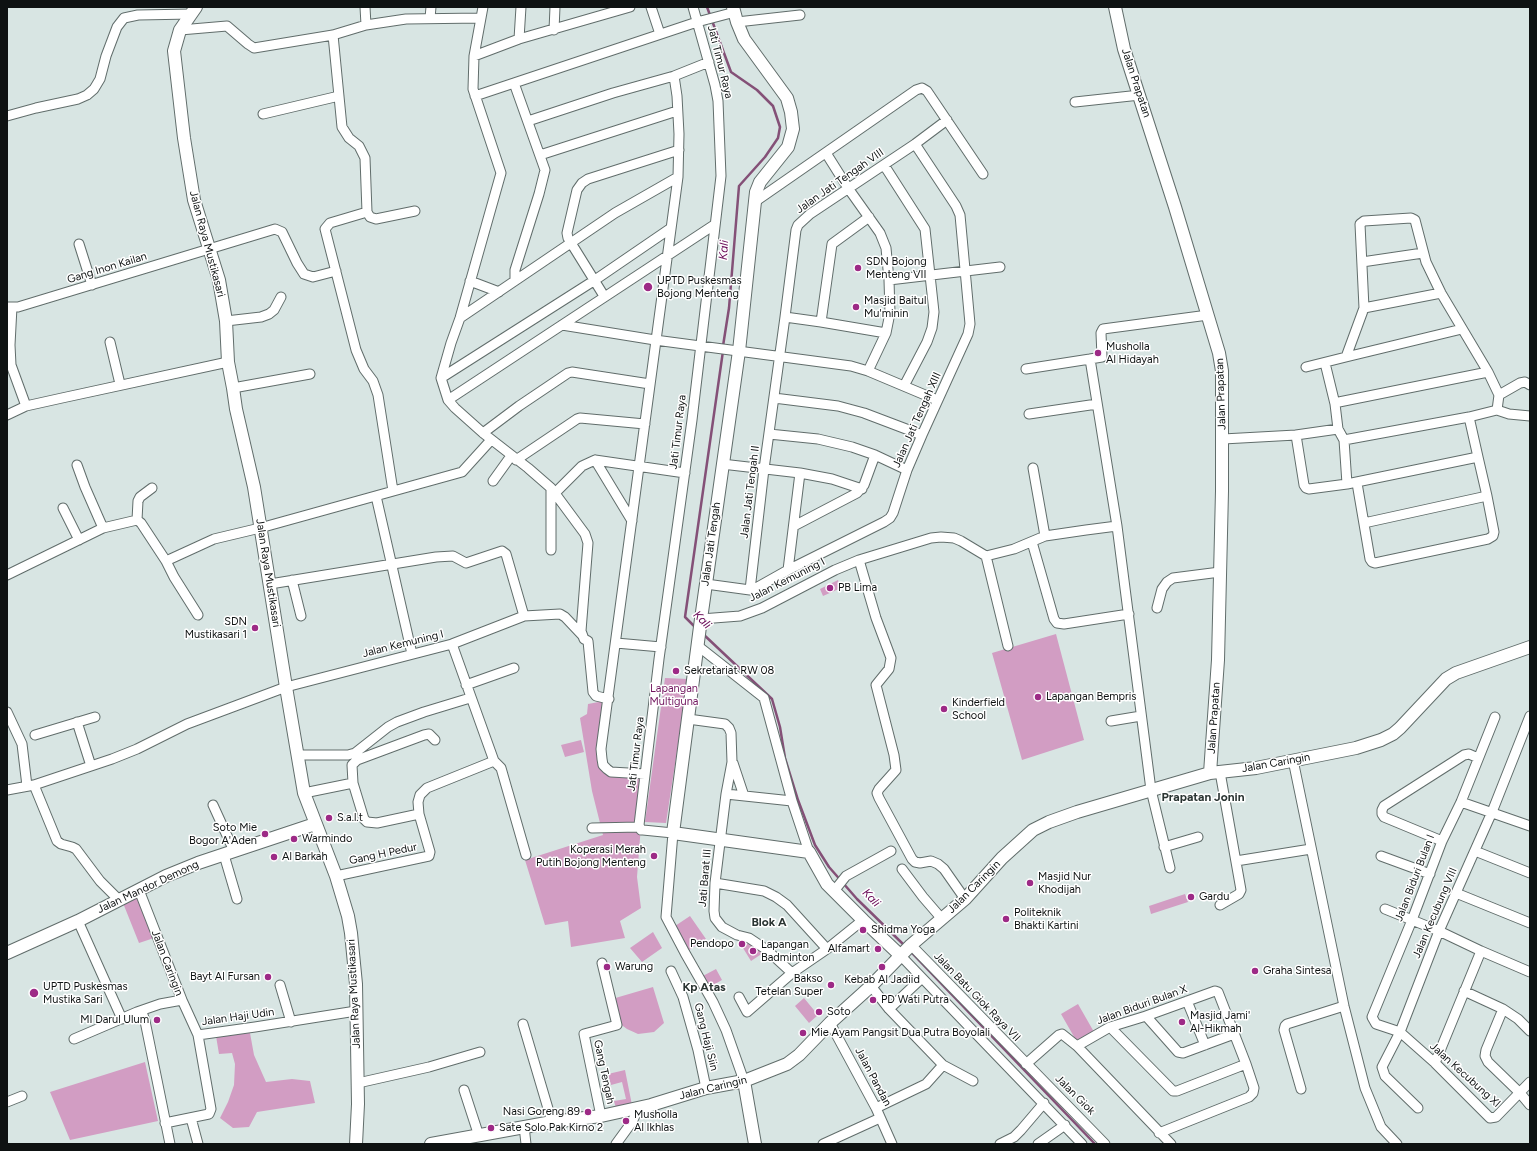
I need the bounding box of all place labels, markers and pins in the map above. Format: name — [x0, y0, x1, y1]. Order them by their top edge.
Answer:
place label: SDN Bojong Menteng VII — [866, 255, 927, 281]
marker: SDN Bojong Menteng VII — [853, 263, 863, 273]
place label: UPTD Puskesmas Bojong Menteng — [657, 274, 742, 300]
marker: UPTD Puskesmas Bojong Menteng — [642, 281, 654, 293]
place label: Masjid Baitul Mu'minin — [864, 294, 926, 320]
marker: Masjid Baitul Mu'minin — [851, 302, 861, 312]
place label: Musholla Al Hidayah — [1106, 340, 1159, 366]
marker: Musholla Al Hidayah — [1093, 348, 1103, 358]
place label: PB Lima — [838, 581, 877, 595]
marker: PB Lima — [825, 583, 835, 593]
place label: SDN Mustikasari 1 — [185, 615, 247, 641]
marker: SDN Mustikasari 1 — [250, 623, 260, 633]
place label: Sekretariat RW 08 — [684, 664, 774, 678]
marker: Sekretariat RW 08 — [671, 666, 681, 676]
place label: Lapangan Bempris — [1046, 690, 1136, 704]
marker: Lapangan Bempris — [1033, 692, 1043, 702]
place label: Kinderfield School — [952, 696, 1005, 722]
marker: Kinderfield School — [939, 704, 949, 714]
place label: S.a.l.t — [337, 811, 363, 825]
marker: S.a.l.t — [324, 813, 334, 823]
place label: Soto Mie Bogor A'Aden — [189, 821, 257, 847]
marker: Soto Mie Bogor A'Aden — [260, 829, 270, 839]
place label: Warmindo — [302, 832, 352, 846]
marker: Warmindo — [289, 834, 299, 844]
place label: Koperasi Merah Putih Bojong Menteng — [536, 843, 646, 869]
place label: Al Barkah — [282, 850, 328, 864]
marker: Koperasi Merah Putih Bojong Menteng — [649, 851, 659, 861]
marker: Al Barkah — [269, 852, 279, 862]
place label: Masjid Nur Khodijah — [1038, 870, 1091, 896]
marker: Masjid Nur Khodijah — [1025, 878, 1035, 888]
place label: Gardu — [1199, 890, 1229, 904]
marker: Gardu — [1186, 892, 1196, 902]
place label: Politeknik Bhakti Kartini — [1014, 906, 1079, 932]
marker: Politeknik Bhakti Kartini — [1001, 914, 1011, 924]
place label: Shidma Yoga — [871, 923, 935, 937]
marker: Shidma Yoga — [858, 925, 868, 935]
place label: Pendopo — [690, 937, 734, 951]
place label: Lapangan Badminton — [761, 938, 814, 964]
marker: Pendopo — [737, 939, 747, 949]
place label: Alfamart — [828, 942, 870, 956]
marker: Alfamart — [873, 944, 883, 954]
marker: Lapangan Badminton — [748, 946, 758, 956]
place label: Warung — [615, 960, 653, 974]
marker: Warung — [602, 962, 612, 972]
marker: Kebab Al Jadiid — [877, 962, 887, 972]
place label: Graha Sintesa — [1263, 964, 1331, 978]
marker: Graha Sintesa — [1250, 966, 1260, 976]
place label: Bayt Al Fursan — [190, 970, 260, 984]
marker: Bayt Al Fursan — [263, 972, 273, 982]
place label: Bakso Tetelan Super — [755, 972, 823, 998]
place label: Kebab Al Jadiid — [844, 973, 920, 987]
place label: UPTD Puskesmas Mustika Sari — [43, 980, 128, 1006]
marker: Bakso Tetelan Super — [826, 980, 836, 990]
marker: UPTD Puskesmas Mustika Sari — [28, 987, 40, 999]
place label: PD Wati Putra — [881, 993, 949, 1007]
marker: PD Wati Putra — [868, 995, 878, 1005]
place label: Soto — [827, 1005, 851, 1019]
marker: Soto — [814, 1007, 824, 1017]
place label: Masjid Jami' Al-Hikmah — [1190, 1009, 1250, 1035]
place label: MI Darul Ulum — [80, 1013, 149, 1027]
marker: MI Darul Ulum — [152, 1015, 162, 1025]
marker: Masjid Jami' Al-Hikmah — [1177, 1017, 1187, 1027]
place label: Mie Ayam Pangsit Dua Putra Boyolali — [811, 1026, 990, 1040]
marker: Mie Ayam Pangsit Dua Putra Boyolali — [798, 1028, 808, 1038]
place label: Nasi Goreng 89 — [503, 1105, 580, 1119]
marker: Nasi Goreng 89 — [583, 1107, 593, 1117]
place label: Musholla Al Ikhlas — [634, 1108, 678, 1134]
marker: Musholla Al Ikhlas — [621, 1116, 631, 1126]
place label: Sate Solo Pak Kirno 2 — [499, 1121, 603, 1135]
marker: Sate Solo Pak Kirno 2 — [486, 1123, 496, 1133]

